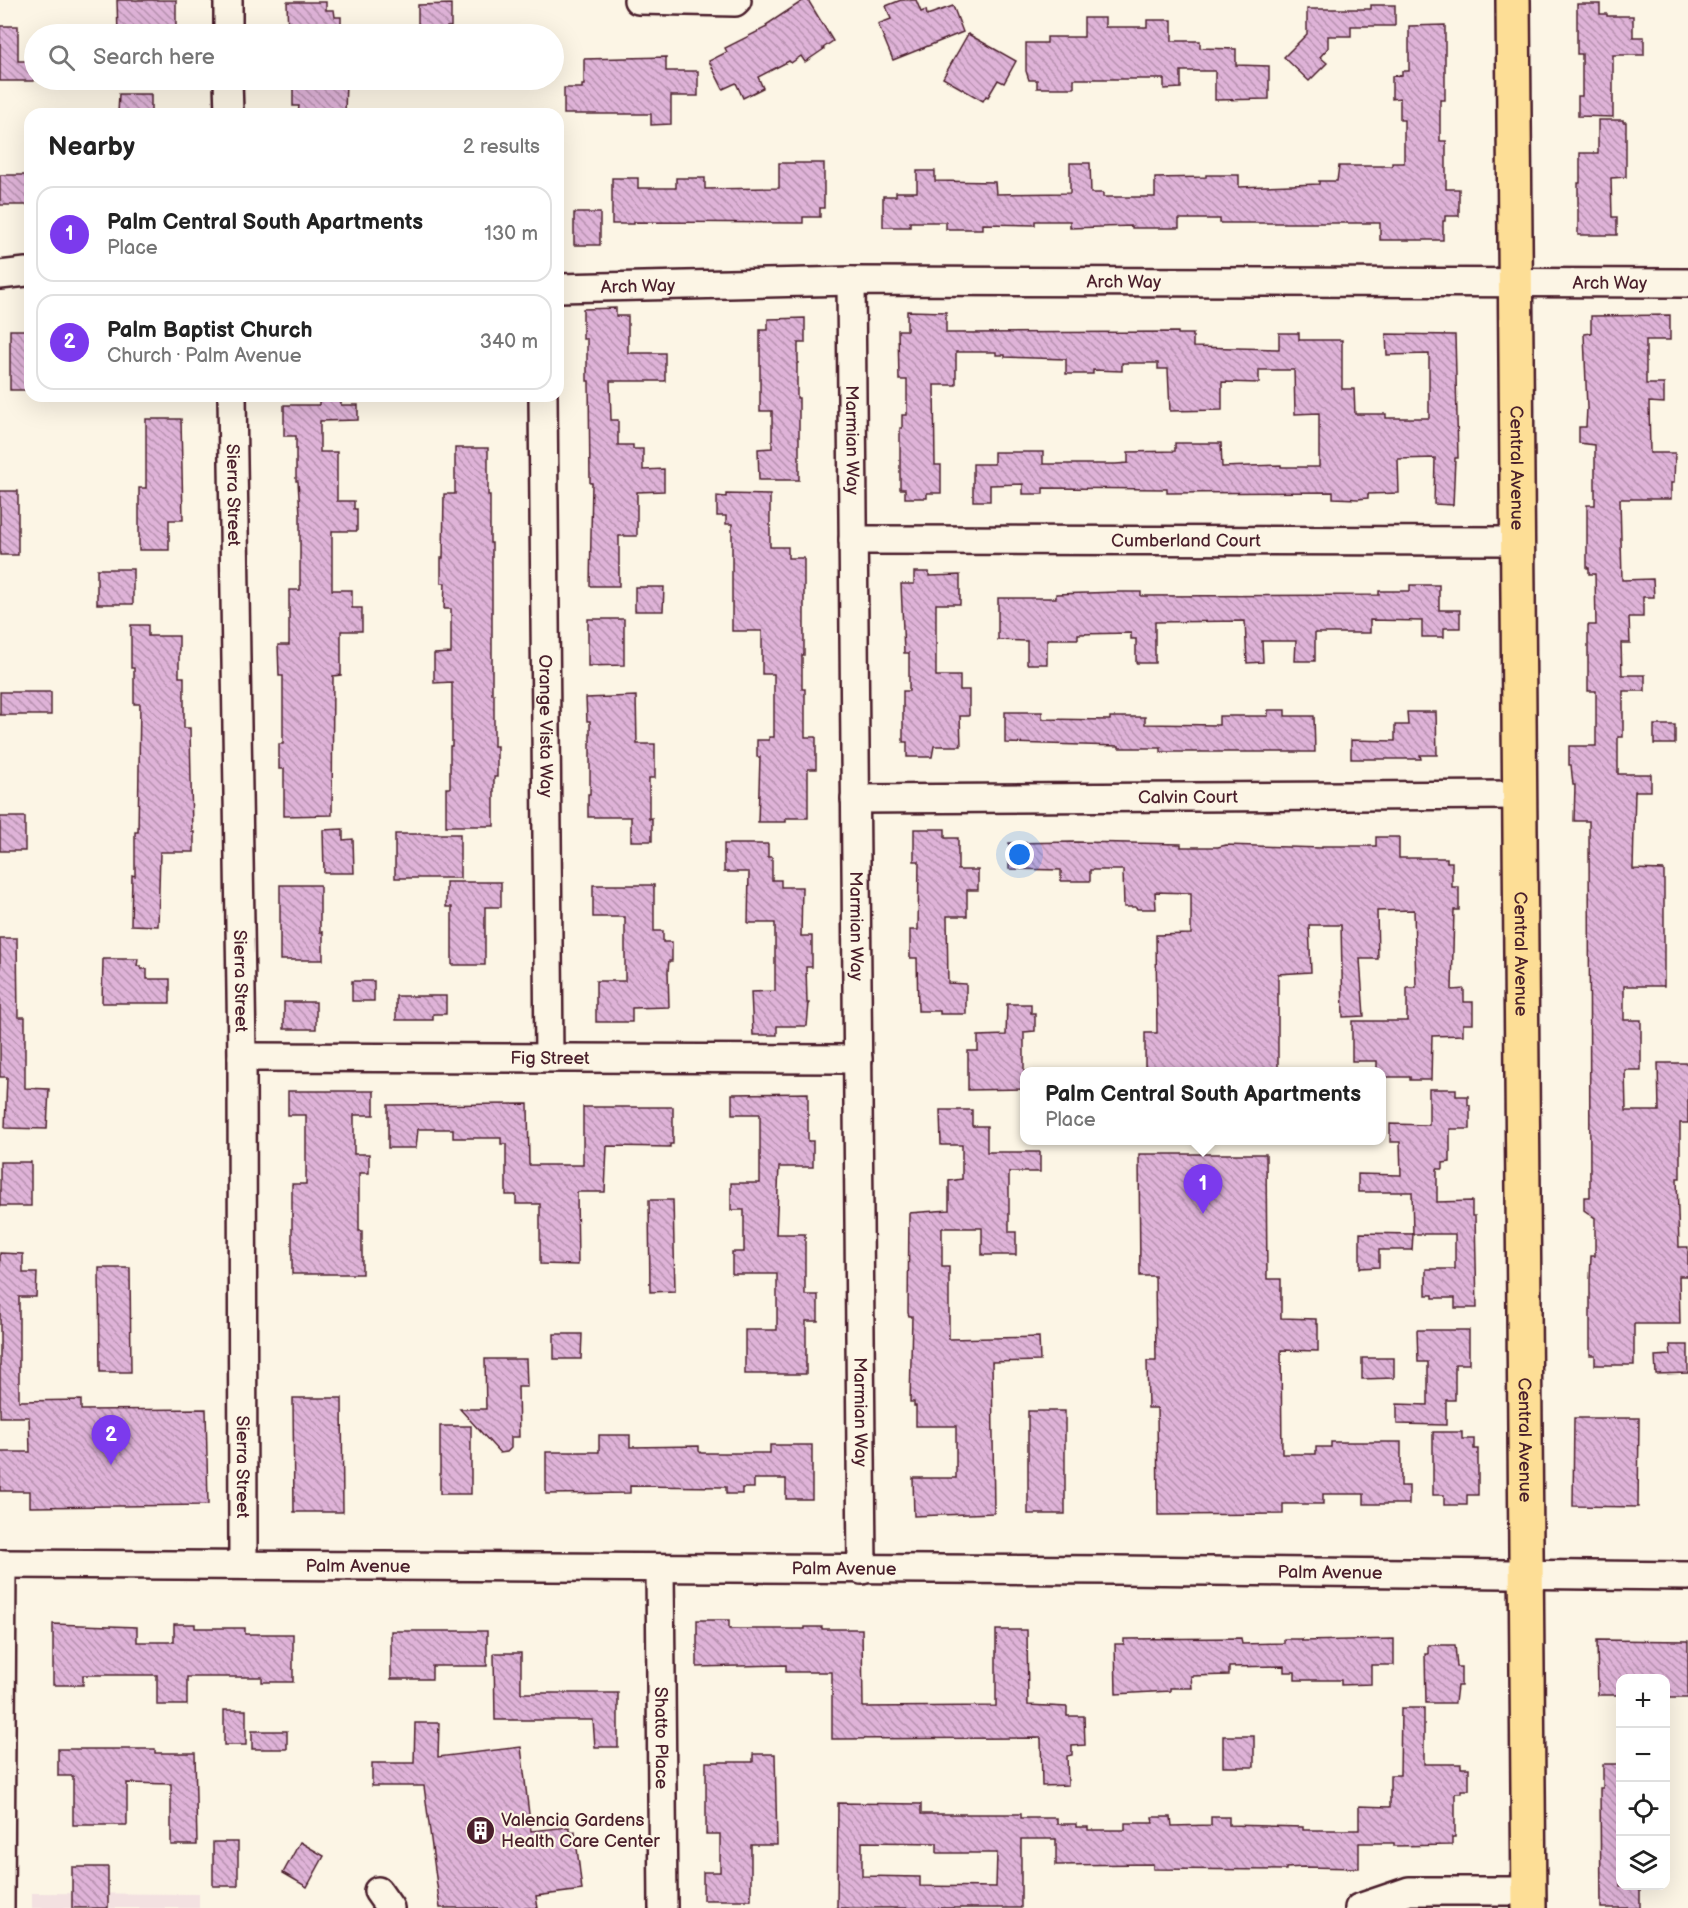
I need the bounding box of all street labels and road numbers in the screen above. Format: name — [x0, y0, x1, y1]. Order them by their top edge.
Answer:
street label: Arch Way — [1087, 272, 1162, 293]
street label: Arch Way — [1573, 273, 1648, 294]
street label: Arch Way — [600, 275, 676, 298]
street label: Marmian Way — [841, 385, 863, 496]
street label: Central Avenue — [1505, 405, 1527, 531]
street label: Sierra Street — [222, 444, 244, 547]
street label: Cumberland Court — [1111, 530, 1261, 552]
street label: Orange Vista Way — [534, 654, 557, 798]
street label: Calvin Court — [1138, 787, 1239, 808]
street label: Marmian Way — [845, 871, 867, 982]
street label: Central Avenue — [1509, 891, 1532, 1017]
street label: Sierra Street — [229, 929, 252, 1033]
street label: Fig Street — [510, 1048, 590, 1069]
street label: Marmian Way — [849, 1357, 871, 1468]
street label: Central Avenue — [1514, 1377, 1536, 1503]
street label: Sierra Street — [232, 1416, 253, 1519]
street label: Palm Avenue — [305, 1556, 411, 1577]
street label: Palm Avenue — [791, 1558, 897, 1580]
street label: Palm Avenue — [1277, 1562, 1383, 1584]
street label: Shatto Place — [650, 1687, 672, 1790]

